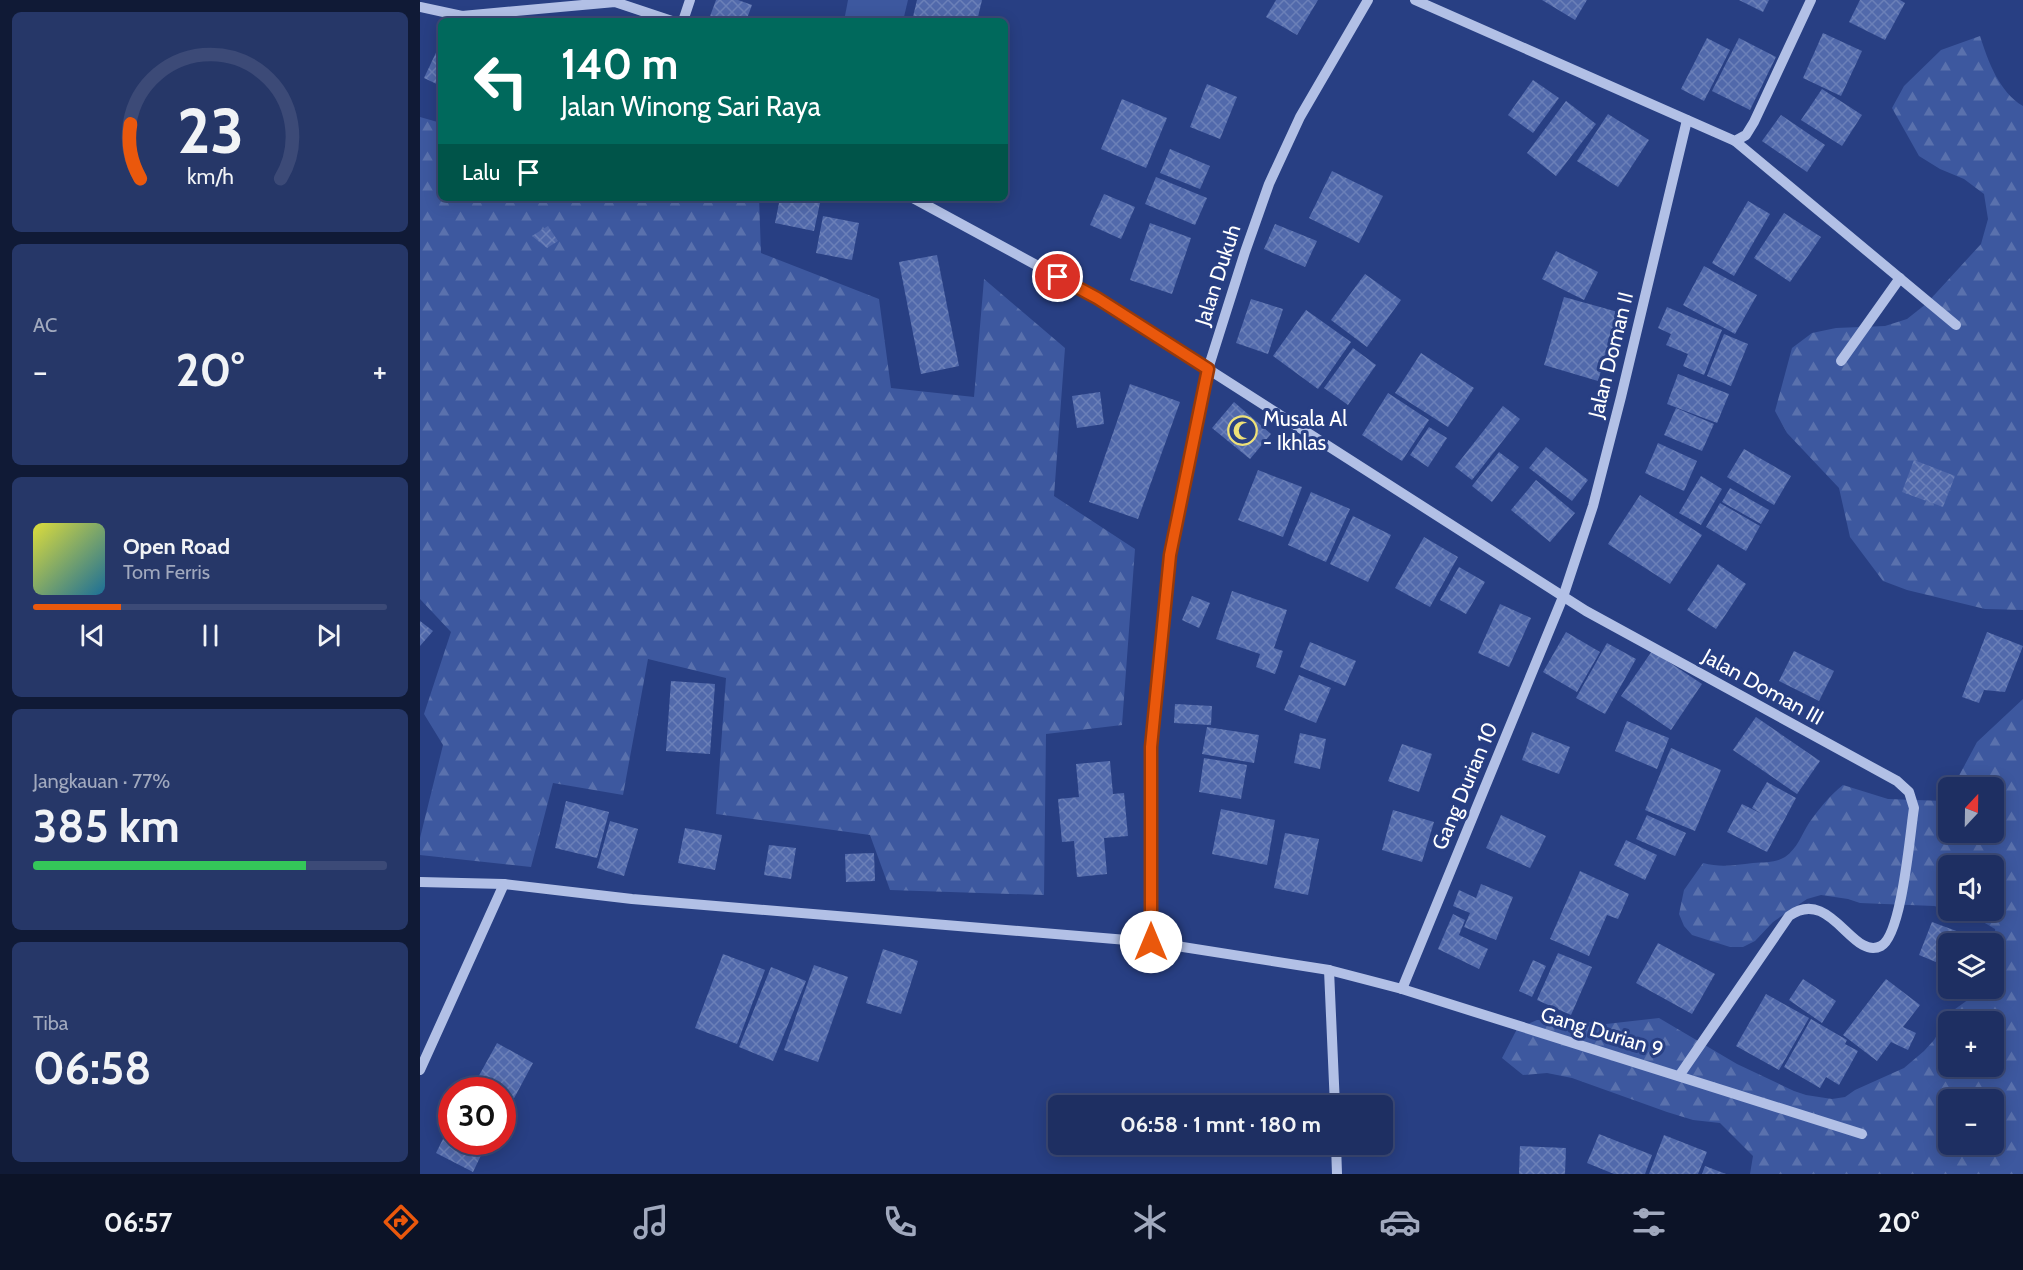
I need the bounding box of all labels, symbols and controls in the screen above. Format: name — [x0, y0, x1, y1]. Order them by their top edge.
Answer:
text: 140 m — [561, 38, 678, 90]
icon: left — [462, 42, 540, 120]
text: Jalan Winong Sari Raya — [561, 90, 821, 123]
text: 23 — [177, 93, 243, 169]
icon: arrive — [512, 156, 545, 189]
text: Lalu — [462, 159, 500, 186]
text: km/h — [187, 164, 233, 190]
street label: Jalan Dukuh — [1189, 221, 1246, 329]
pin — [1032, 251, 1083, 302]
icon: arrive — [1041, 260, 1074, 293]
street label: Jalan Doman II — [1583, 289, 1638, 422]
text: AC — [33, 313, 57, 337]
text: 20° — [176, 343, 244, 397]
text: − — [33, 351, 48, 391]
text: + — [372, 351, 387, 391]
place label: Musala Al - Ikhlas — [1263, 406, 1347, 455]
mosque icon: Musala Al - Ikhlas — [1226, 415, 1258, 447]
text: Open Road — [123, 533, 230, 560]
text: Tom Ferris — [123, 560, 210, 584]
icon: previous — [76, 619, 109, 652]
icon: pause — [194, 619, 227, 652]
icon: next — [312, 619, 345, 652]
street label: Jalan Doman III — [1698, 643, 1828, 730]
street label: Gang Durian 10 — [1426, 718, 1503, 853]
text: Jangkauan · 77% — [33, 769, 170, 793]
north arrow — [1938, 777, 2004, 843]
map controls — [1938, 777, 2004, 1155]
text: 385 km — [33, 799, 180, 853]
button: sound — [1938, 855, 2004, 921]
position arrow — [1119, 910, 1183, 974]
button: layers — [1938, 933, 2004, 999]
street label: Gang Durian 9 — [1538, 1001, 1666, 1062]
text: Tiba — [33, 1011, 68, 1035]
button: + — [1938, 1011, 2004, 1077]
text: 06:58 — [33, 1041, 151, 1095]
speed limit sign: 30 — [438, 1077, 516, 1155]
button: − — [1938, 1089, 2004, 1155]
text: 06:58 · 1 mnt · 180 m — [1120, 1111, 1321, 1138]
icon: directions — [380, 1201, 422, 1243]
icon: music — [630, 1201, 672, 1243]
icon: phone — [879, 1201, 921, 1243]
icon: climate — [1129, 1201, 1171, 1243]
icon: car — [1379, 1201, 1421, 1243]
icon: filters — [1628, 1201, 1670, 1243]
text: 06:57 — [104, 1206, 172, 1239]
text: 20° — [1878, 1206, 1919, 1239]

